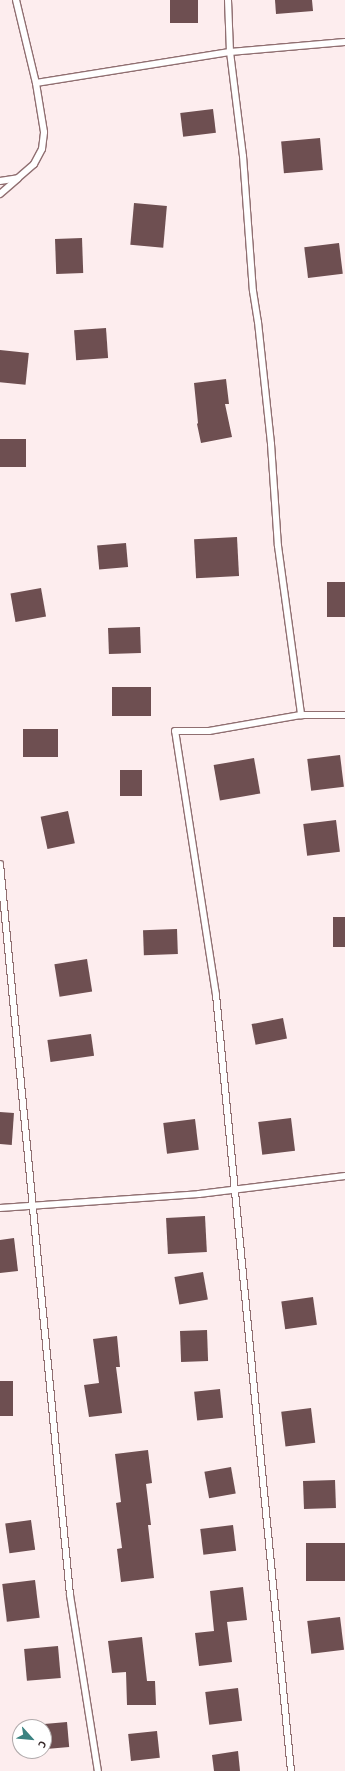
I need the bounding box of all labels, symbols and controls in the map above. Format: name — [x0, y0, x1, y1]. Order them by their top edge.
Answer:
north arrow — [12, 1719, 52, 1759]
text: С — [36, 1739, 49, 1749]

